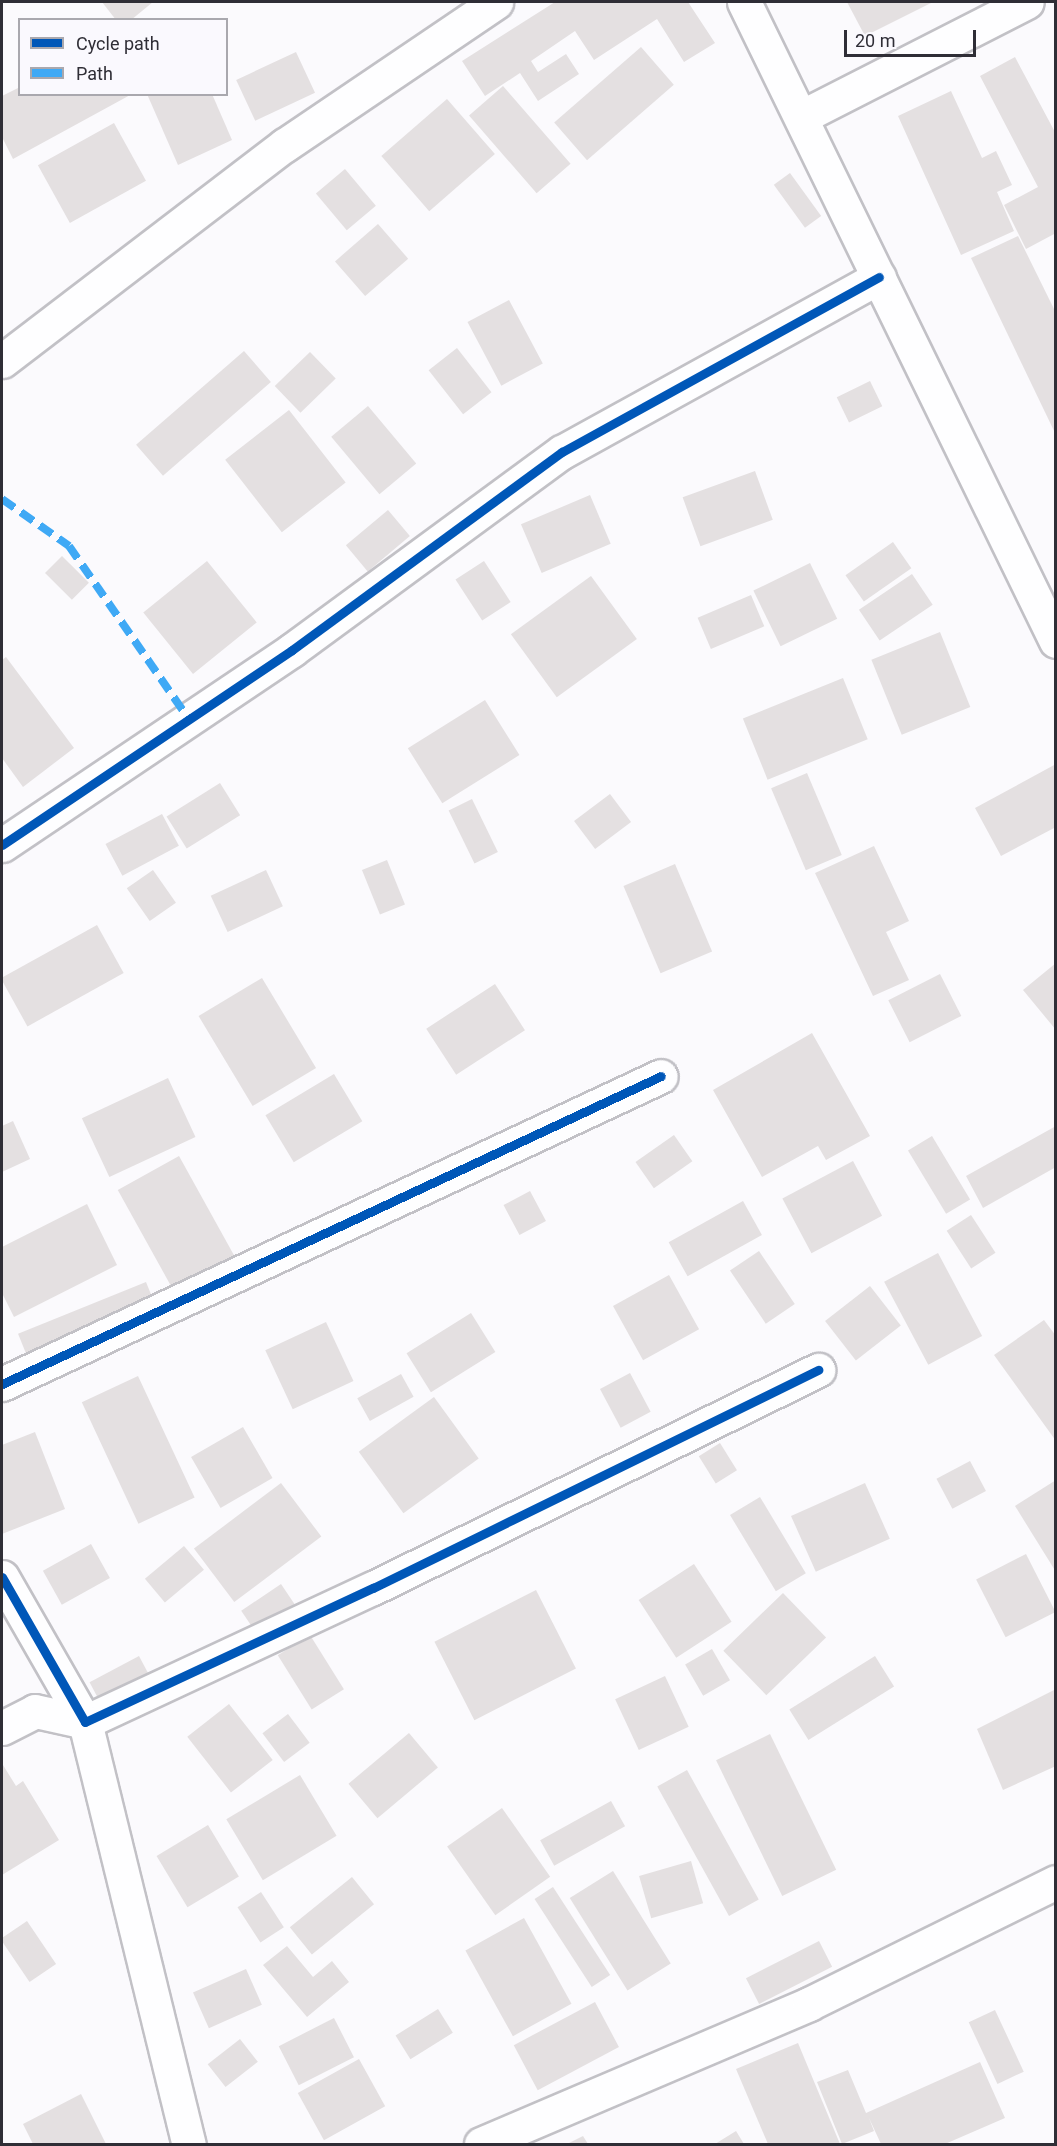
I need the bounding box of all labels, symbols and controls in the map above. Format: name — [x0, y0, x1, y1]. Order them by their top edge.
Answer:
legend — [18, 18, 228, 96]
scale bar — [847, 18, 979, 56]
text: 20 m — [855, 30, 895, 51]
text: Cycle path — [76, 33, 160, 54]
text: Path — [76, 63, 113, 84]

